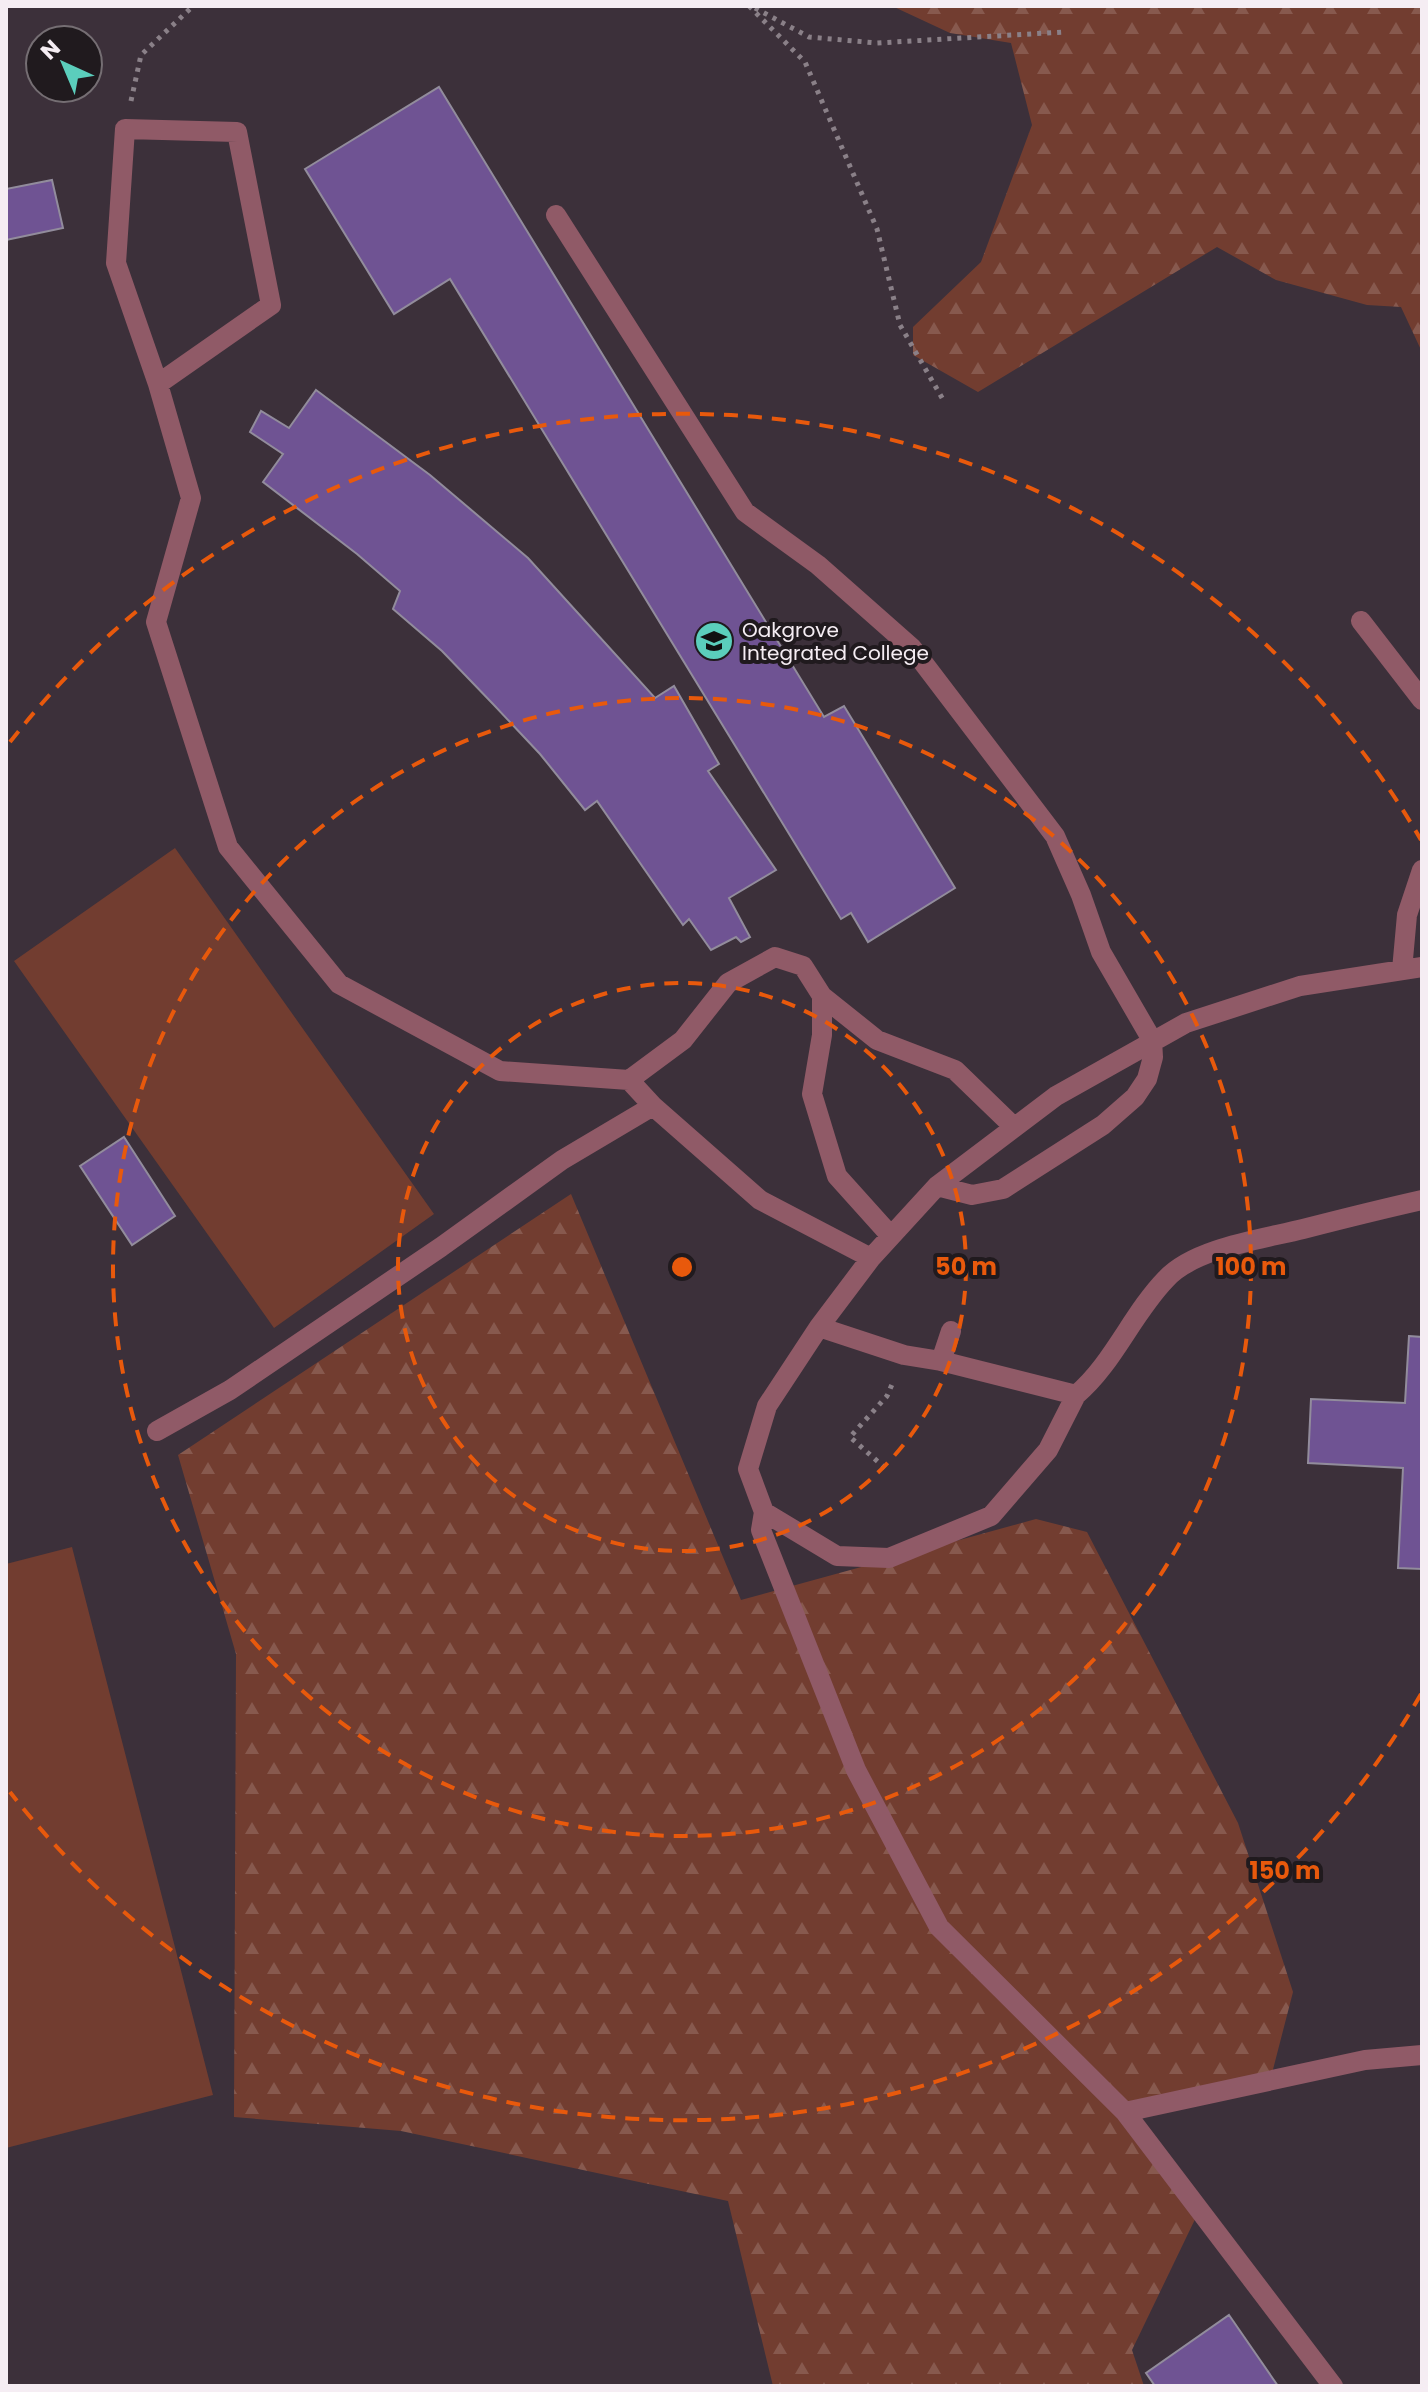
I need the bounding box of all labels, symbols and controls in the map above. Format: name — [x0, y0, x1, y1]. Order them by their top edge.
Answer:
north arrow — [24, 24, 104, 104]
text: N — [34, 33, 67, 67]
place label: Oakgrove Integrated College — [742, 616, 929, 667]
school or university icon: Oakgrove Integrated College — [693, 620, 735, 662]
text: 50 m — [935, 1250, 997, 1283]
text: 100 m — [1216, 1250, 1286, 1283]
centre of rings — [668, 1253, 696, 1281]
text: 150 m — [1250, 1854, 1320, 1887]

